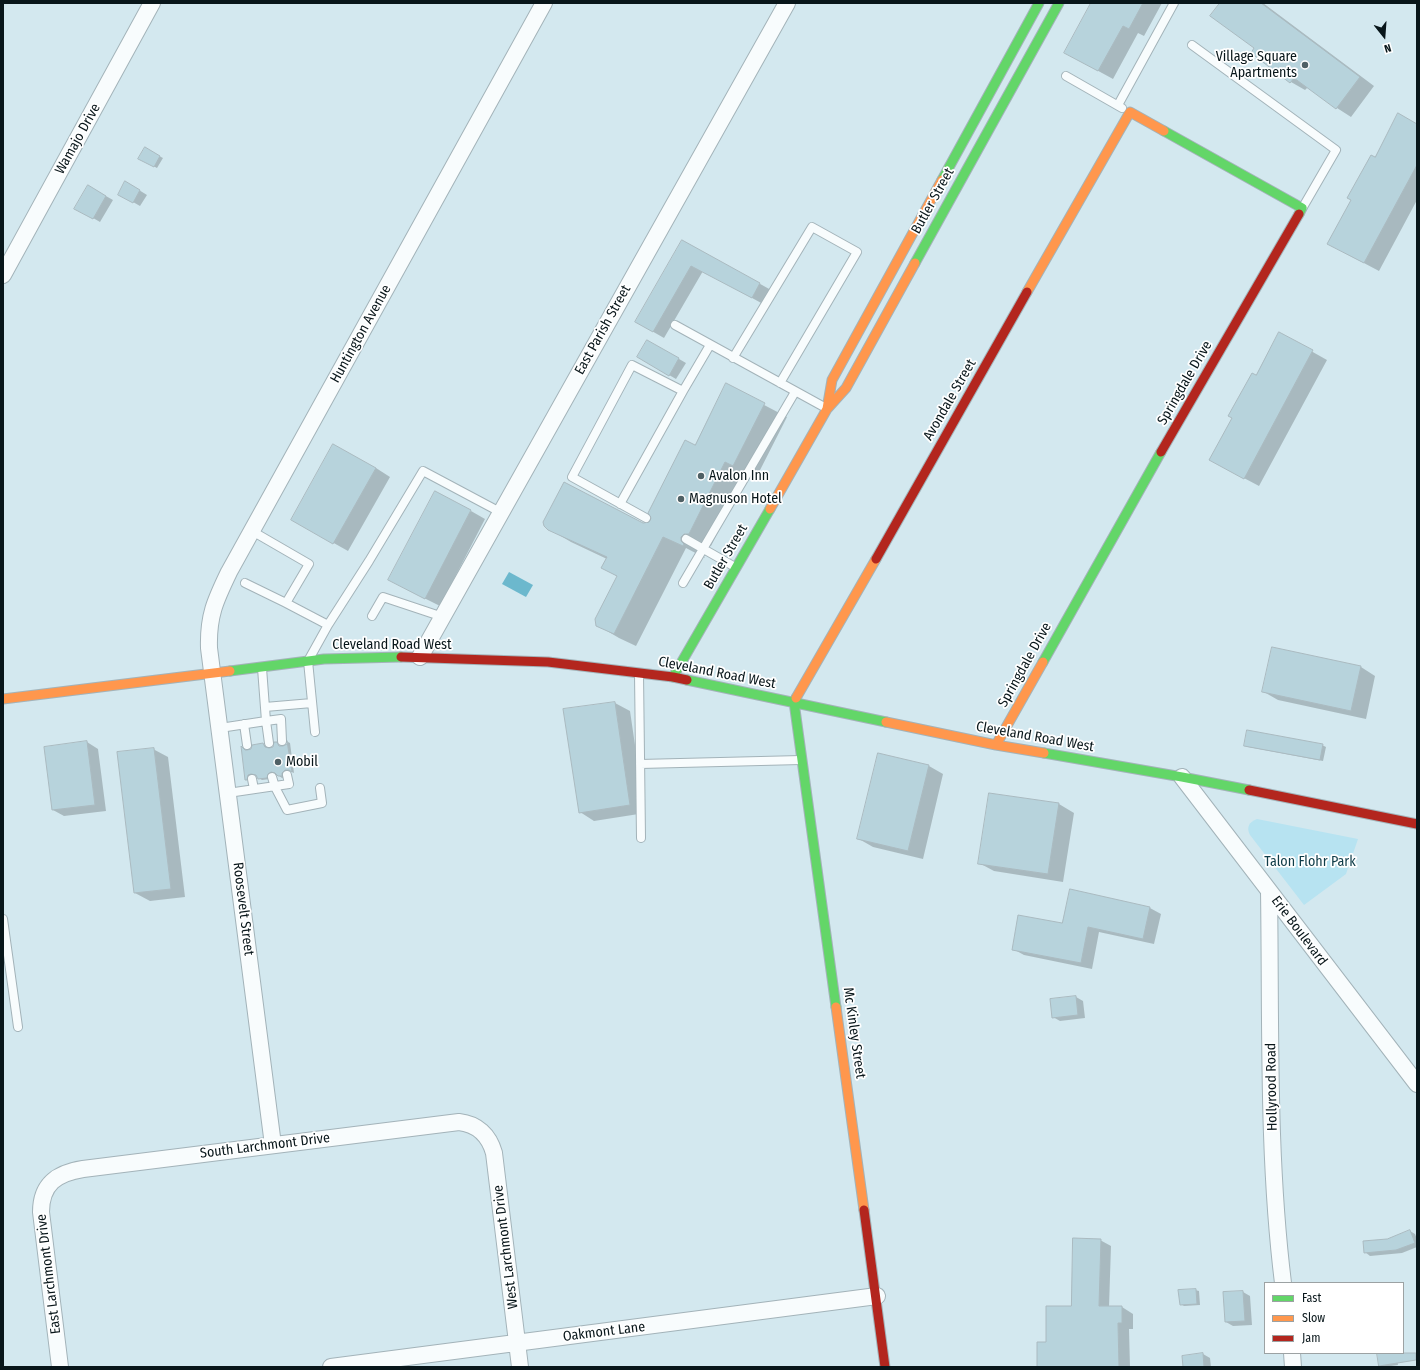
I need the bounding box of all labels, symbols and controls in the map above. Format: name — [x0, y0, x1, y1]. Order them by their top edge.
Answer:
north arrow — [1364, 16, 1404, 56]
text: N — [1383, 41, 1393, 55]
place label: Village Square Apartments — [1216, 49, 1297, 82]
marker: Village Square Apartments — [1300, 60, 1310, 70]
street label: Wamajo Drive — [52, 101, 104, 177]
street label: Butler Street — [908, 165, 958, 237]
street label: Huntington Avenue — [327, 282, 395, 386]
street label: East Parish Street — [571, 282, 635, 378]
street label: Springdale Drive — [1154, 338, 1216, 428]
street label: Avondale Street — [920, 356, 980, 444]
place label: Avalon Inn — [709, 468, 769, 484]
marker: Avalon Inn — [696, 471, 706, 481]
place label: Magnuson Hotel — [689, 491, 782, 507]
marker: Magnuson Hotel — [676, 494, 686, 504]
street label: Butler Street — [701, 521, 751, 593]
street label: Springdale Drive — [995, 620, 1055, 710]
street label: Cleveland Road West — [332, 637, 452, 653]
street label: Cleveland Road West — [657, 653, 777, 693]
street label: Cleveland Road West — [975, 718, 1095, 756]
place label: Mobil — [286, 754, 318, 770]
marker: Mobil — [273, 757, 283, 767]
park label: Talon Flohr Park — [1264, 854, 1356, 870]
street label: Roosevelt Street — [229, 861, 257, 957]
street label: Erie Boulevard — [1267, 893, 1331, 969]
street label: Mc Kinley Street — [839, 986, 869, 1080]
street label: Hollyrood Road — [1263, 1043, 1281, 1131]
street label: South Larchmont Drive — [199, 1130, 331, 1162]
street label: West Larchmont Drive — [490, 1184, 522, 1310]
street label: East Larchmont Drive — [33, 1213, 65, 1335]
legend — [1264, 1282, 1404, 1354]
text: Fast — [1302, 1291, 1321, 1305]
text: Slow — [1302, 1311, 1325, 1325]
street label: Oakmont Lane — [562, 1319, 646, 1345]
text: Jam — [1302, 1331, 1320, 1345]

